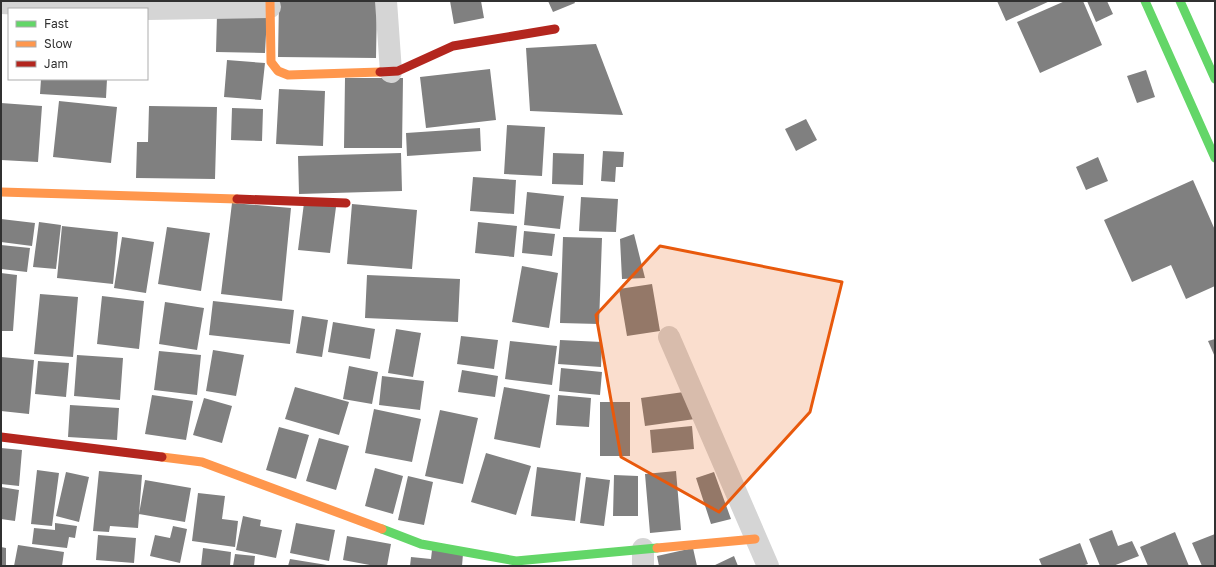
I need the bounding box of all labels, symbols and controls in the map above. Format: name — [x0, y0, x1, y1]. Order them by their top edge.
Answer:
legend — [8, 8, 148, 80]
text: Fast — [44, 16, 69, 31]
text: Slow — [44, 36, 72, 51]
text: Jam — [44, 56, 68, 71]

